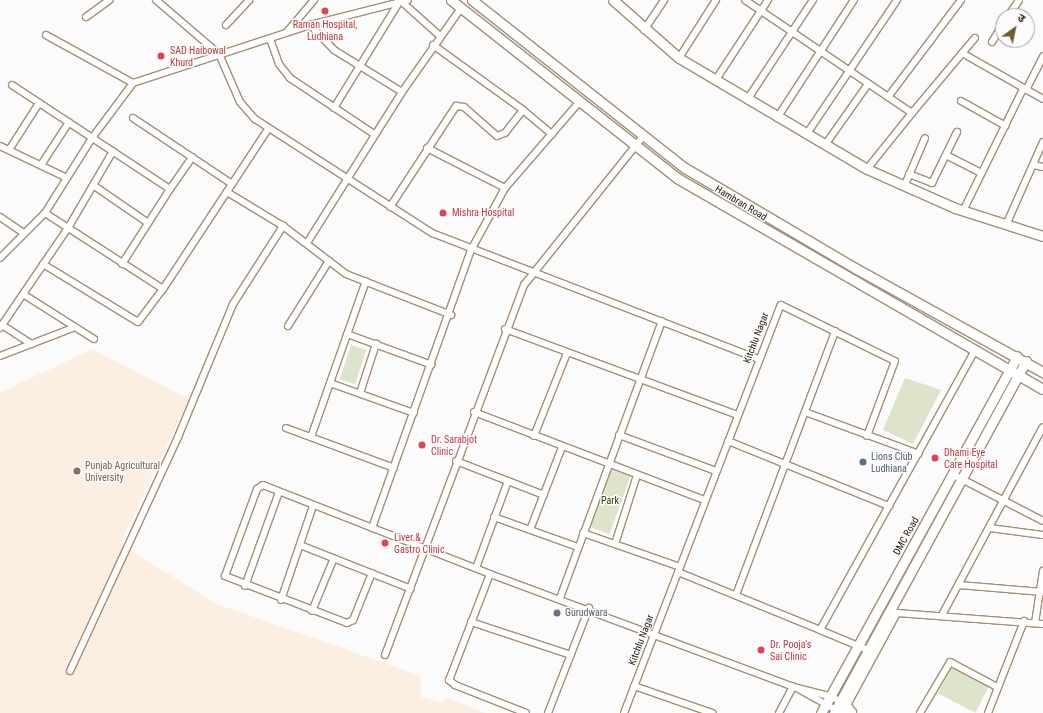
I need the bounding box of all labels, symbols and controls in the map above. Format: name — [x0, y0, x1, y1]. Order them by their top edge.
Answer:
marker: Raman Hospital, Ludhiana — [319, 5, 331, 17]
north arrow — [995, 8, 1035, 48]
text: उ — [1015, 11, 1028, 26]
place label: Raman Hospital, Ludhiana — [293, 18, 357, 42]
place label: SAD Haibowal Khurd — [170, 44, 226, 68]
marker: SAD Haibowal Khurd — [155, 50, 167, 62]
street label: Hambran Road — [713, 183, 769, 223]
marker: Mishra Hospital — [437, 207, 449, 219]
place label: Mishra Hospital — [452, 207, 514, 219]
street label: Kitchlu Nagar — [741, 311, 771, 365]
place label: Dr. Sarabjot Clinic — [431, 433, 477, 456]
marker: Dr. Sarabjot Clinic — [416, 439, 428, 451]
place label: Dhami Eye Care Hospital — [944, 446, 997, 470]
place label: Lions Club Ludhiana — [871, 450, 912, 474]
marker: Dhami Eye Care Hospital — [929, 452, 941, 464]
marker: Lions Club Ludhiana — [858, 457, 868, 467]
place label: Punjab Agricultural University — [85, 459, 160, 482]
marker: Punjab Agricultural University — [72, 466, 82, 476]
park label: Park — [601, 495, 619, 507]
street label: DMC Road — [891, 515, 921, 557]
place label: Liver & Gastro Clinic — [394, 531, 444, 554]
marker: Liver & Gastro Clinic — [379, 537, 391, 549]
place label: Gurudwara — [565, 607, 608, 619]
marker: Gurudwara — [552, 608, 562, 618]
street label: Kitchlu Nagar — [626, 613, 656, 667]
place label: Dr. Pooja's Sai Clinic — [770, 638, 811, 662]
marker: Dr. Pooja's Sai Clinic — [755, 644, 767, 656]

